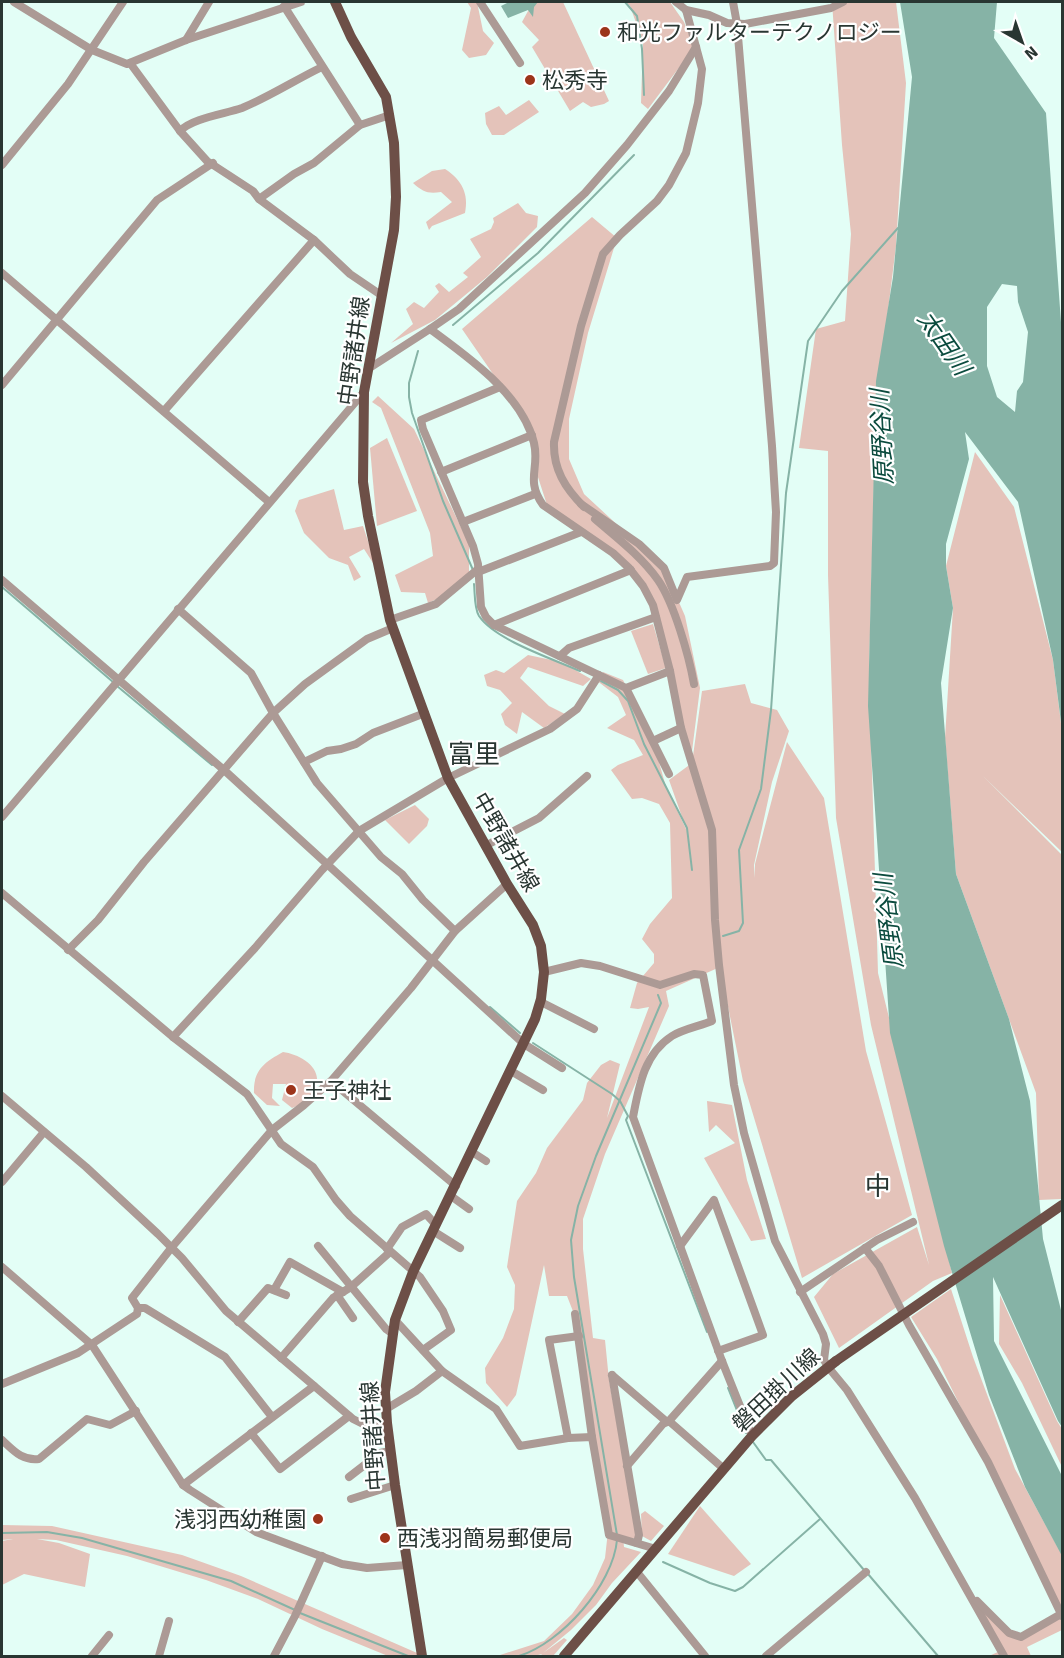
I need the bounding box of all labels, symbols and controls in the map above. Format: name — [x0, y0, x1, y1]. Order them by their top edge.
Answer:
north arrow — [992, 12, 1052, 72]
place label: 和光ファルターテクノロジー — [617, 19, 902, 46]
marker: 和光ファルターテクノロジー — [598, 25, 612, 39]
text: N — [1020, 41, 1042, 64]
place label: 松秀寺 — [542, 67, 608, 94]
marker: 松秀寺 — [523, 73, 537, 87]
street label: 中野諸井線 — [333, 295, 375, 407]
water label: 太田川 — [911, 305, 979, 384]
water label: 原野谷川 — [864, 385, 899, 486]
district label: 富里 — [448, 739, 500, 771]
street label: 中野諸井線 — [467, 788, 545, 896]
water label: 原野谷川 — [868, 869, 910, 970]
place label: 王子神社 — [303, 1077, 391, 1104]
marker: 王子神社 — [284, 1083, 298, 1097]
district label: 中 — [865, 1171, 891, 1203]
street label: 磐田掛川線 — [727, 1343, 825, 1437]
street label: 中野諸井線 — [356, 1380, 390, 1492]
place label: 浅羽西幼稚園 — [174, 1506, 306, 1533]
marker: 浅羽西幼稚園 — [311, 1512, 325, 1526]
place label: 西浅羽簡易郵便局 — [397, 1525, 573, 1552]
marker: 西浅羽簡易郵便局 — [378, 1531, 392, 1545]

